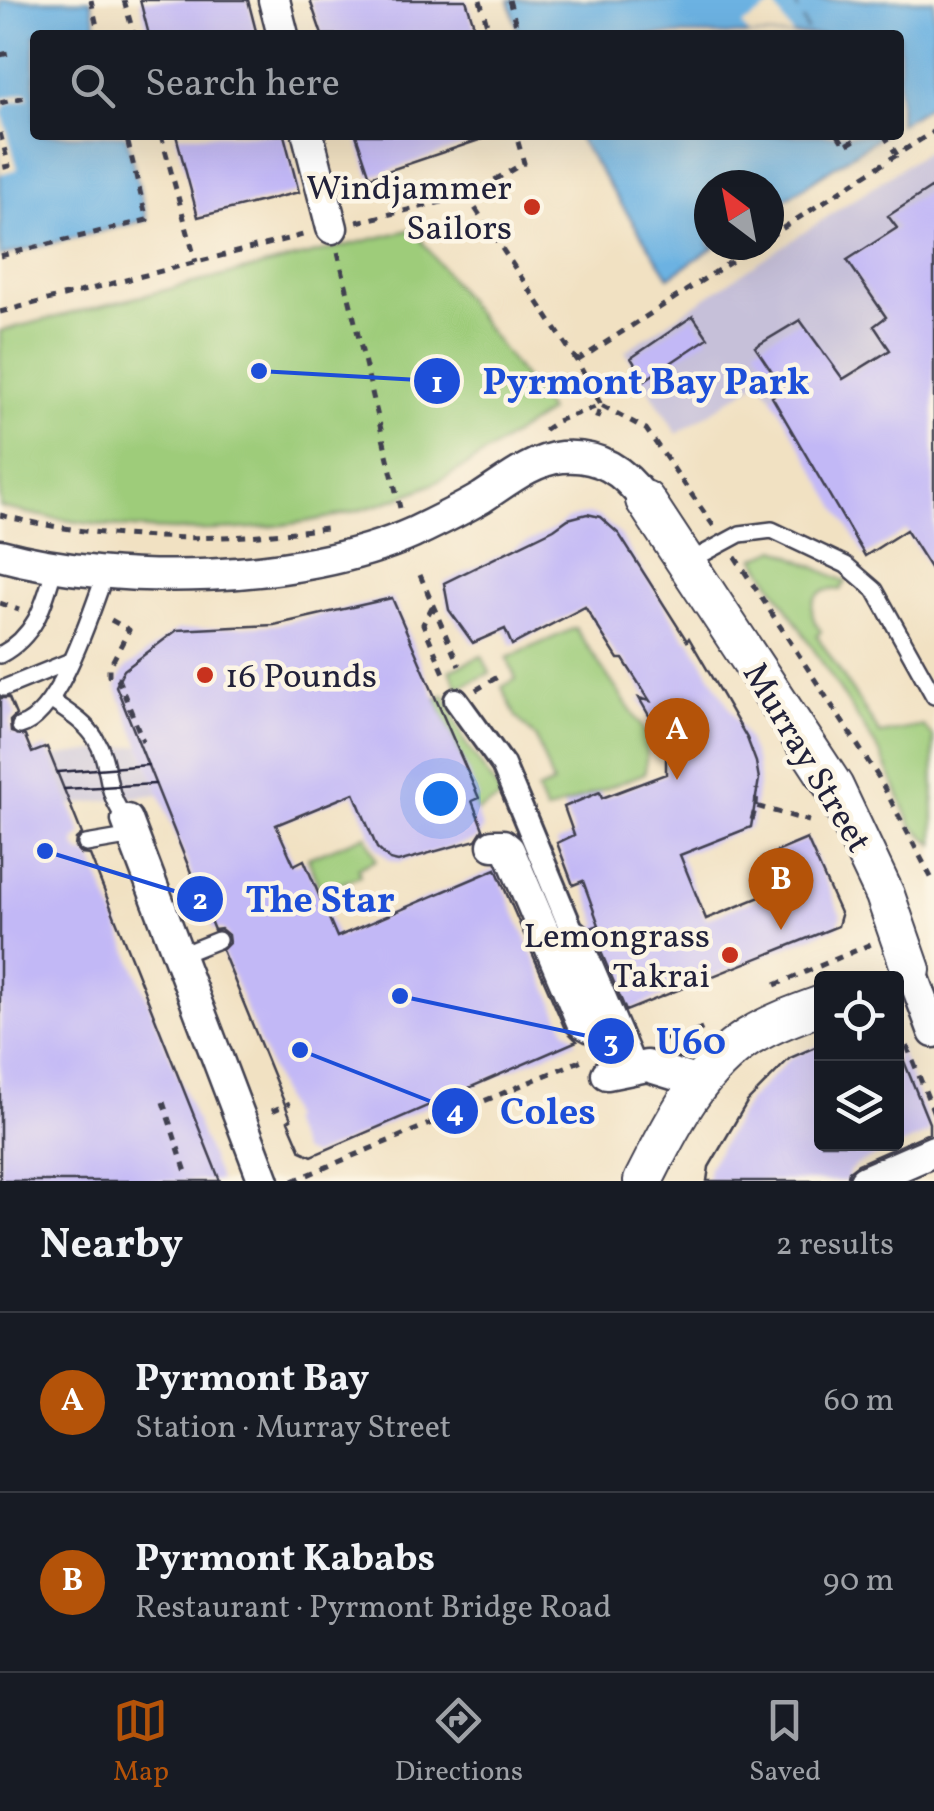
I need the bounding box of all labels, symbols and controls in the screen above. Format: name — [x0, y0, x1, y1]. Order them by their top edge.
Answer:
search box — [30, 30, 904, 140]
icon: search — [65, 58, 120, 113]
text: Search here — [145, 59, 340, 112]
place label: Windjammer Sailors — [306, 166, 512, 254]
north arrow — [694, 170, 784, 260]
marker: Windjammer Sailors — [521, 196, 543, 218]
callout: Pyrmont Bay Park — [412, 347, 830, 415]
text: Pyrmont Bay Park — [482, 358, 810, 411]
text: 1 — [431, 363, 443, 405]
place label: 16 Pounds — [225, 654, 377, 702]
street label: Murray Street — [730, 654, 881, 863]
marker: 16 Pounds — [194, 664, 216, 686]
pin: A — [644, 698, 710, 780]
your location — [415, 773, 466, 824]
pin: B — [748, 848, 814, 930]
callout: The Star — [175, 865, 414, 933]
text: The Star — [245, 876, 395, 929]
text: 2 — [192, 880, 208, 922]
place label: Lemongrass Takrai — [523, 914, 710, 1002]
marker: Lemongrass Takrai — [719, 944, 741, 966]
map controls — [814, 971, 904, 1151]
button: locate — [814, 971, 904, 1061]
callout: U60 — [586, 1007, 746, 1075]
text: U60 — [656, 1018, 726, 1071]
text: 3 — [603, 1022, 619, 1064]
button: layers — [814, 1061, 904, 1151]
callout: Coles — [430, 1077, 616, 1145]
text: Coles — [500, 1088, 596, 1141]
text: 4 — [446, 1092, 464, 1134]
text: Nearby — [40, 1217, 183, 1276]
text: 2 results — [776, 1224, 894, 1268]
text: Pyrmont Bay — [135, 1354, 369, 1407]
text: A — [61, 1380, 84, 1424]
text: 60 m — [824, 1380, 894, 1424]
text: Station · Murray Street — [135, 1407, 451, 1451]
text: Pyrmont Kababs — [135, 1534, 435, 1587]
text: B — [62, 1560, 83, 1604]
text: 90 m — [823, 1560, 894, 1604]
text: Restaurant · Pyrmont Bridge Road — [135, 1587, 612, 1631]
tab: Map — [113, 1693, 169, 1792]
tab: Directions — [395, 1693, 523, 1792]
tab: Saved — [749, 1693, 821, 1792]

